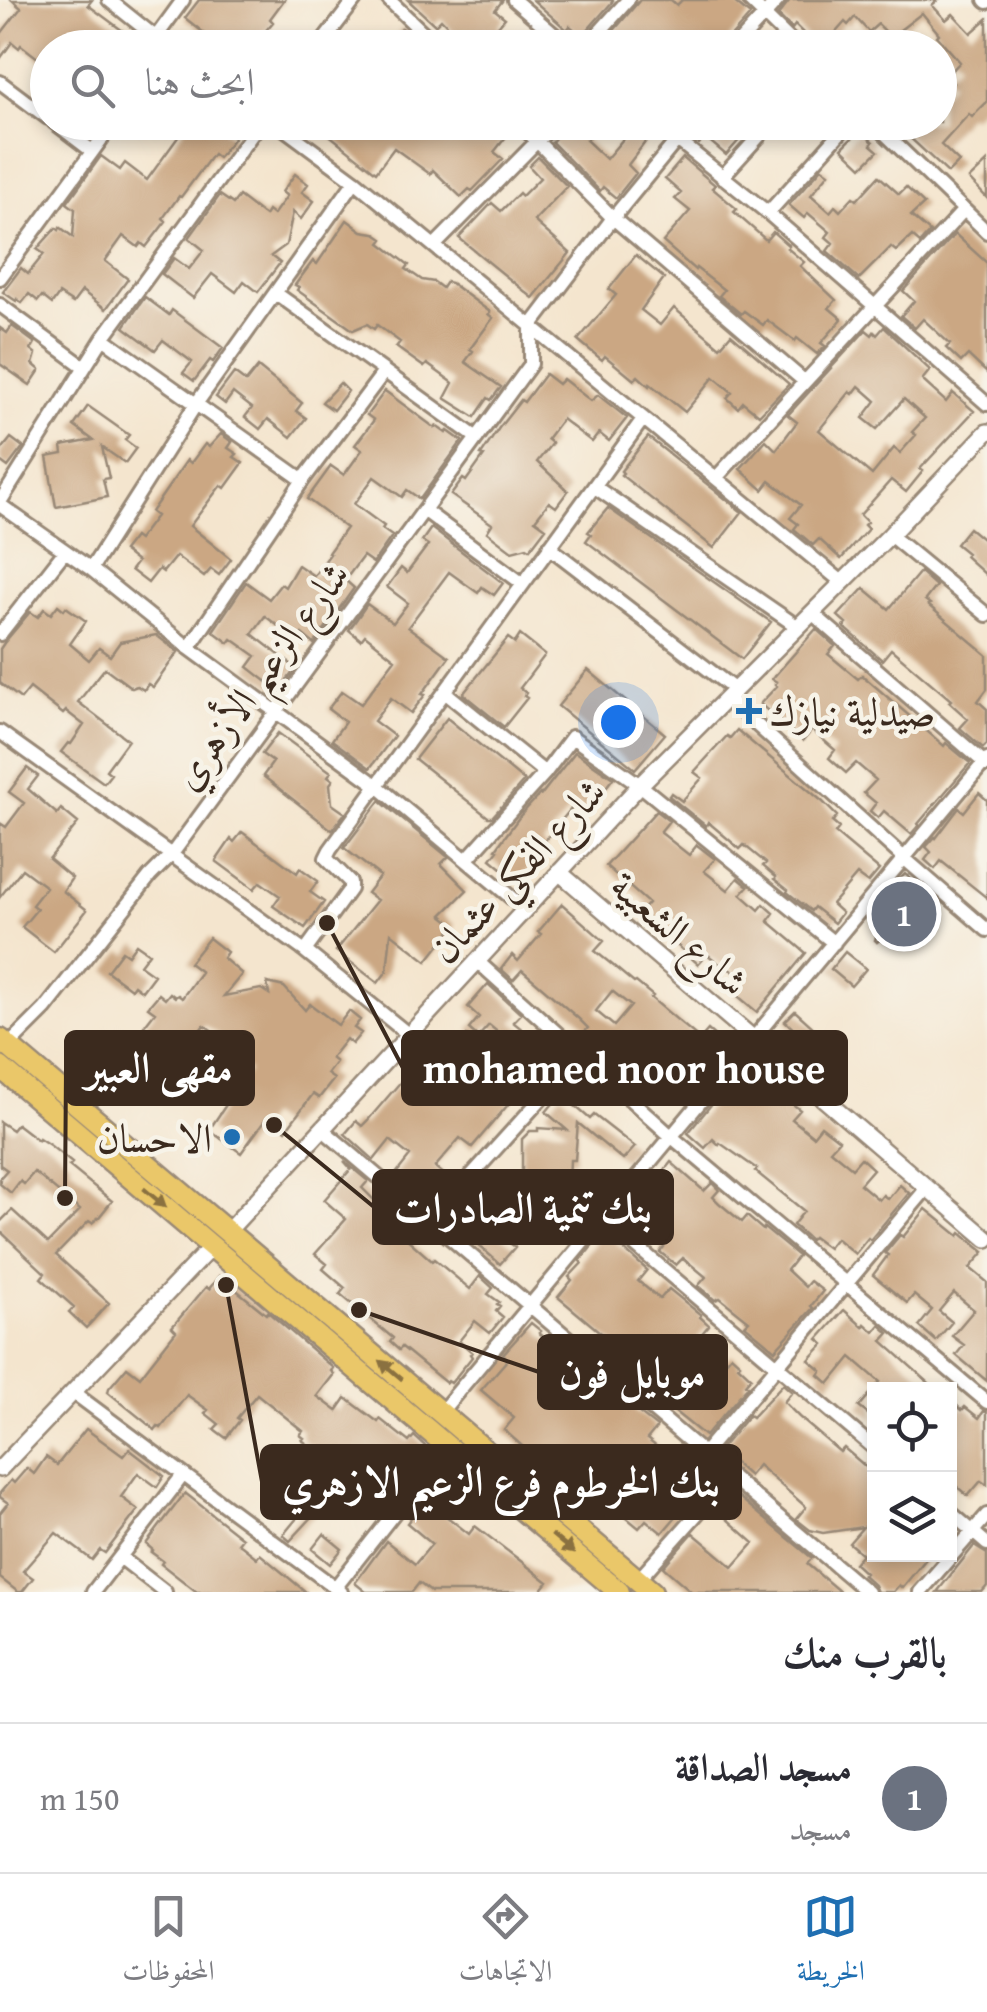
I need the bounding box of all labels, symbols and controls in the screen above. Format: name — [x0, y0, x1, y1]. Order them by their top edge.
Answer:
search box — [30, 30, 957, 140]
text: ابحث هنا — [145, 53, 255, 109]
icon: search — [65, 58, 120, 113]
street label: شارع الزعيم الأزهري — [157, 548, 372, 808]
place label: صيدلية نيازك — [769, 682, 935, 741]
your location — [593, 697, 644, 748]
marker: صيدلية نيازك — [738, 700, 760, 722]
street label: شارع الفكي عثمان — [415, 764, 625, 982]
street label: شارع الشعبية — [595, 856, 762, 1013]
pin: 1 — [872, 876, 936, 952]
callout: مقهى العبير — [66, 1032, 253, 1104]
callout: mohamed noor house — [403, 1032, 846, 1104]
text: مقهى العبير — [81, 1036, 233, 1098]
text: mohamed noor house — [423, 1037, 825, 1098]
place label: الاحسان — [97, 1108, 212, 1167]
marker: الاحسان — [221, 1126, 243, 1148]
callout: بنك تنمية الصادرات — [374, 1171, 672, 1243]
text: بنك تنمية الصادرات — [394, 1176, 652, 1237]
one-way arrow — [142, 1186, 167, 1208]
callout: موبايل فون — [539, 1336, 726, 1408]
text: موبايل فون — [558, 1341, 706, 1403]
one-way arrow — [379, 1360, 404, 1381]
map controls — [867, 1382, 957, 1562]
button: locate — [867, 1382, 957, 1472]
callout: بنك الخرطوم فرع الزعيم الازهري — [262, 1446, 740, 1518]
text: بنك الخرطوم فرع الزعيم الازهري — [282, 1450, 720, 1523]
button: layers — [867, 1472, 957, 1562]
one-way arrow — [550, 1533, 575, 1554]
text: بالقرب منك — [783, 1621, 947, 1682]
text: مسجد الصداقة — [675, 1738, 852, 1794]
text: 150 m — [40, 1775, 119, 1822]
text: 1 — [906, 1775, 923, 1822]
text: مسجد — [789, 1805, 852, 1852]
tab: المحفوظات — [122, 1889, 214, 1998]
tab: الاتجاهات — [459, 1889, 552, 1998]
tab: الخريطة — [797, 1889, 865, 1998]

